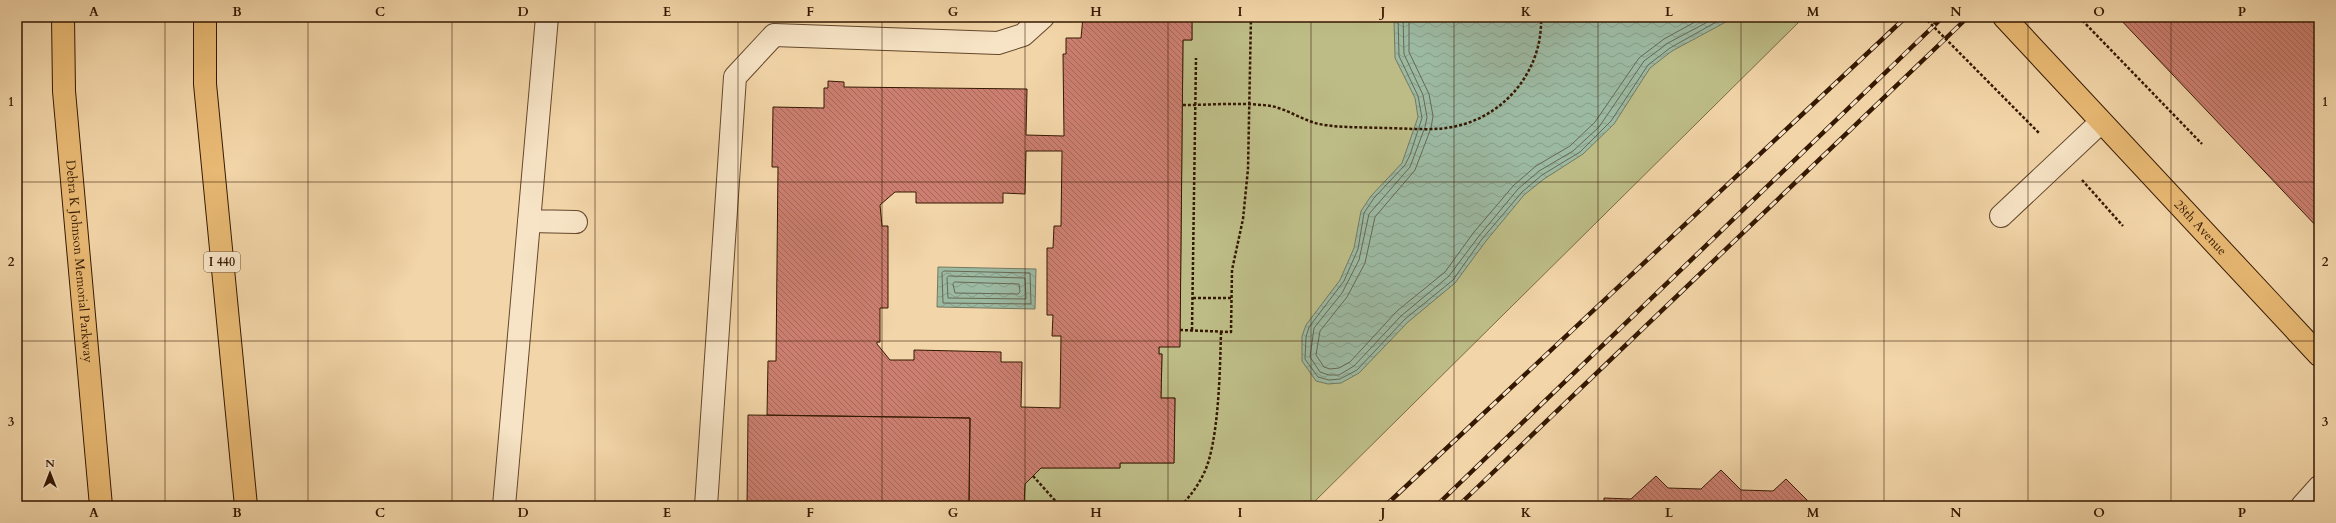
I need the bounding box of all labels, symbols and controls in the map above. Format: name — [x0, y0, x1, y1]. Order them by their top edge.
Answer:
text: A — [89, 3, 99, 21]
text: B — [232, 3, 242, 21]
text: C — [375, 3, 385, 21]
text: D — [517, 3, 529, 21]
text: E — [663, 3, 671, 21]
text: F — [806, 3, 814, 21]
text: G — [948, 3, 959, 21]
text: H — [1090, 3, 1102, 21]
text: I — [1237, 3, 1243, 21]
text: J — [1379, 3, 1386, 21]
text: K — [1521, 3, 1532, 21]
text: L — [1665, 3, 1674, 21]
text: M — [1807, 3, 1820, 21]
text: N — [1950, 3, 1962, 21]
text: O — [2093, 3, 2105, 21]
text: P — [2238, 3, 2246, 21]
text: 1 — [8, 93, 14, 111]
text: 1 — [2322, 93, 2328, 111]
street label: Debra K Johnson Memorial Parkway — [61, 159, 97, 364]
street label: 28th Avenue — [2170, 196, 2231, 260]
road number: I 440 — [204, 252, 240, 272]
text: 2 — [8, 253, 15, 271]
text: 2 — [2322, 253, 2329, 271]
text: 3 — [8, 413, 15, 431]
text: 3 — [2322, 413, 2329, 431]
north arrow — [30, 453, 70, 493]
text: N — [45, 456, 55, 471]
text: A — [89, 504, 99, 522]
text: B — [232, 504, 242, 522]
text: C — [375, 504, 385, 522]
text: D — [517, 504, 529, 522]
text: E — [663, 504, 671, 522]
text: F — [806, 504, 814, 522]
text: G — [948, 504, 959, 522]
text: H — [1090, 504, 1102, 522]
text: I — [1237, 504, 1243, 522]
text: J — [1379, 504, 1386, 522]
text: K — [1521, 504, 1532, 522]
text: L — [1665, 504, 1674, 522]
text: M — [1807, 504, 1820, 522]
text: N — [1950, 504, 1962, 522]
text: O — [2093, 504, 2105, 522]
text: P — [2238, 504, 2246, 522]

